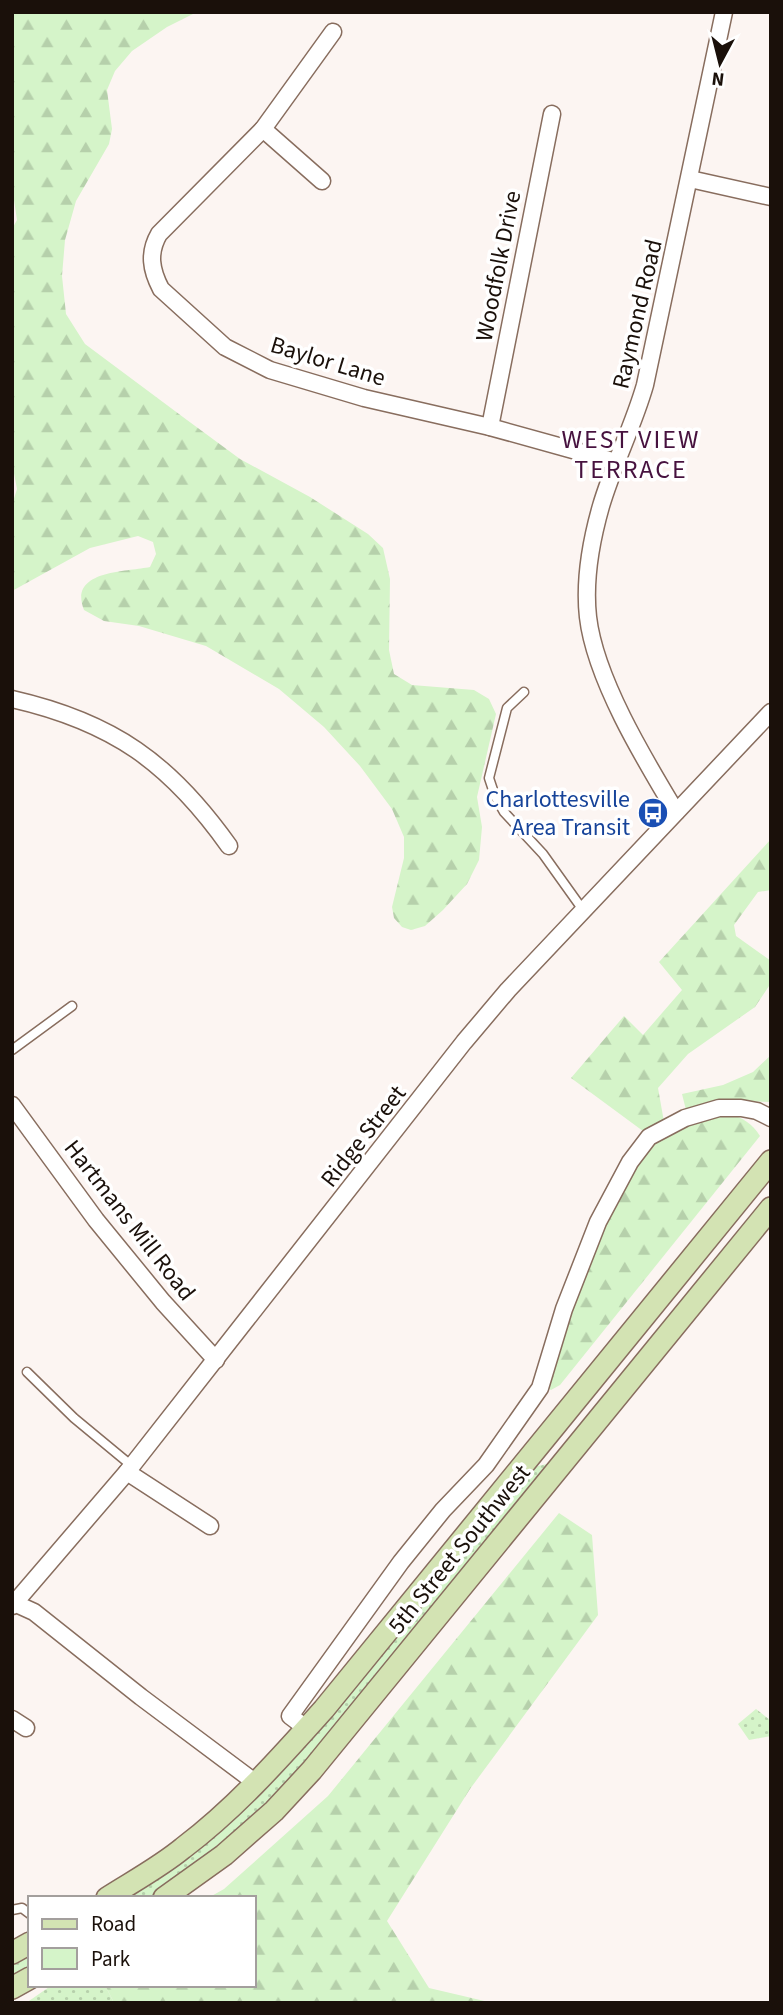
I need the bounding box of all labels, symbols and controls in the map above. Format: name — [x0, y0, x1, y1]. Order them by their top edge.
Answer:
north arrow — [685, 28, 755, 98]
text: N — [710, 64, 726, 93]
street label: Woodfolk Drive — [467, 188, 530, 344]
street label: Raymond Road — [603, 236, 672, 392]
street label: Baylor Lane — [266, 327, 390, 396]
district label: WEST VIEW TERRACE — [561, 421, 701, 488]
place label: Charlottesville Area Transit — [485, 782, 630, 845]
bus stop icon: Charlottesville Area Transit — [636, 796, 670, 830]
street label: Ridge Street — [312, 1078, 415, 1195]
street label: Hartmans Mill Road — [55, 1132, 204, 1308]
street label: 5th Street Southwest — [380, 1457, 539, 1642]
legend — [28, 1896, 256, 1987]
text: Road — [91, 1909, 136, 1939]
text: Park — [91, 1944, 131, 1974]

